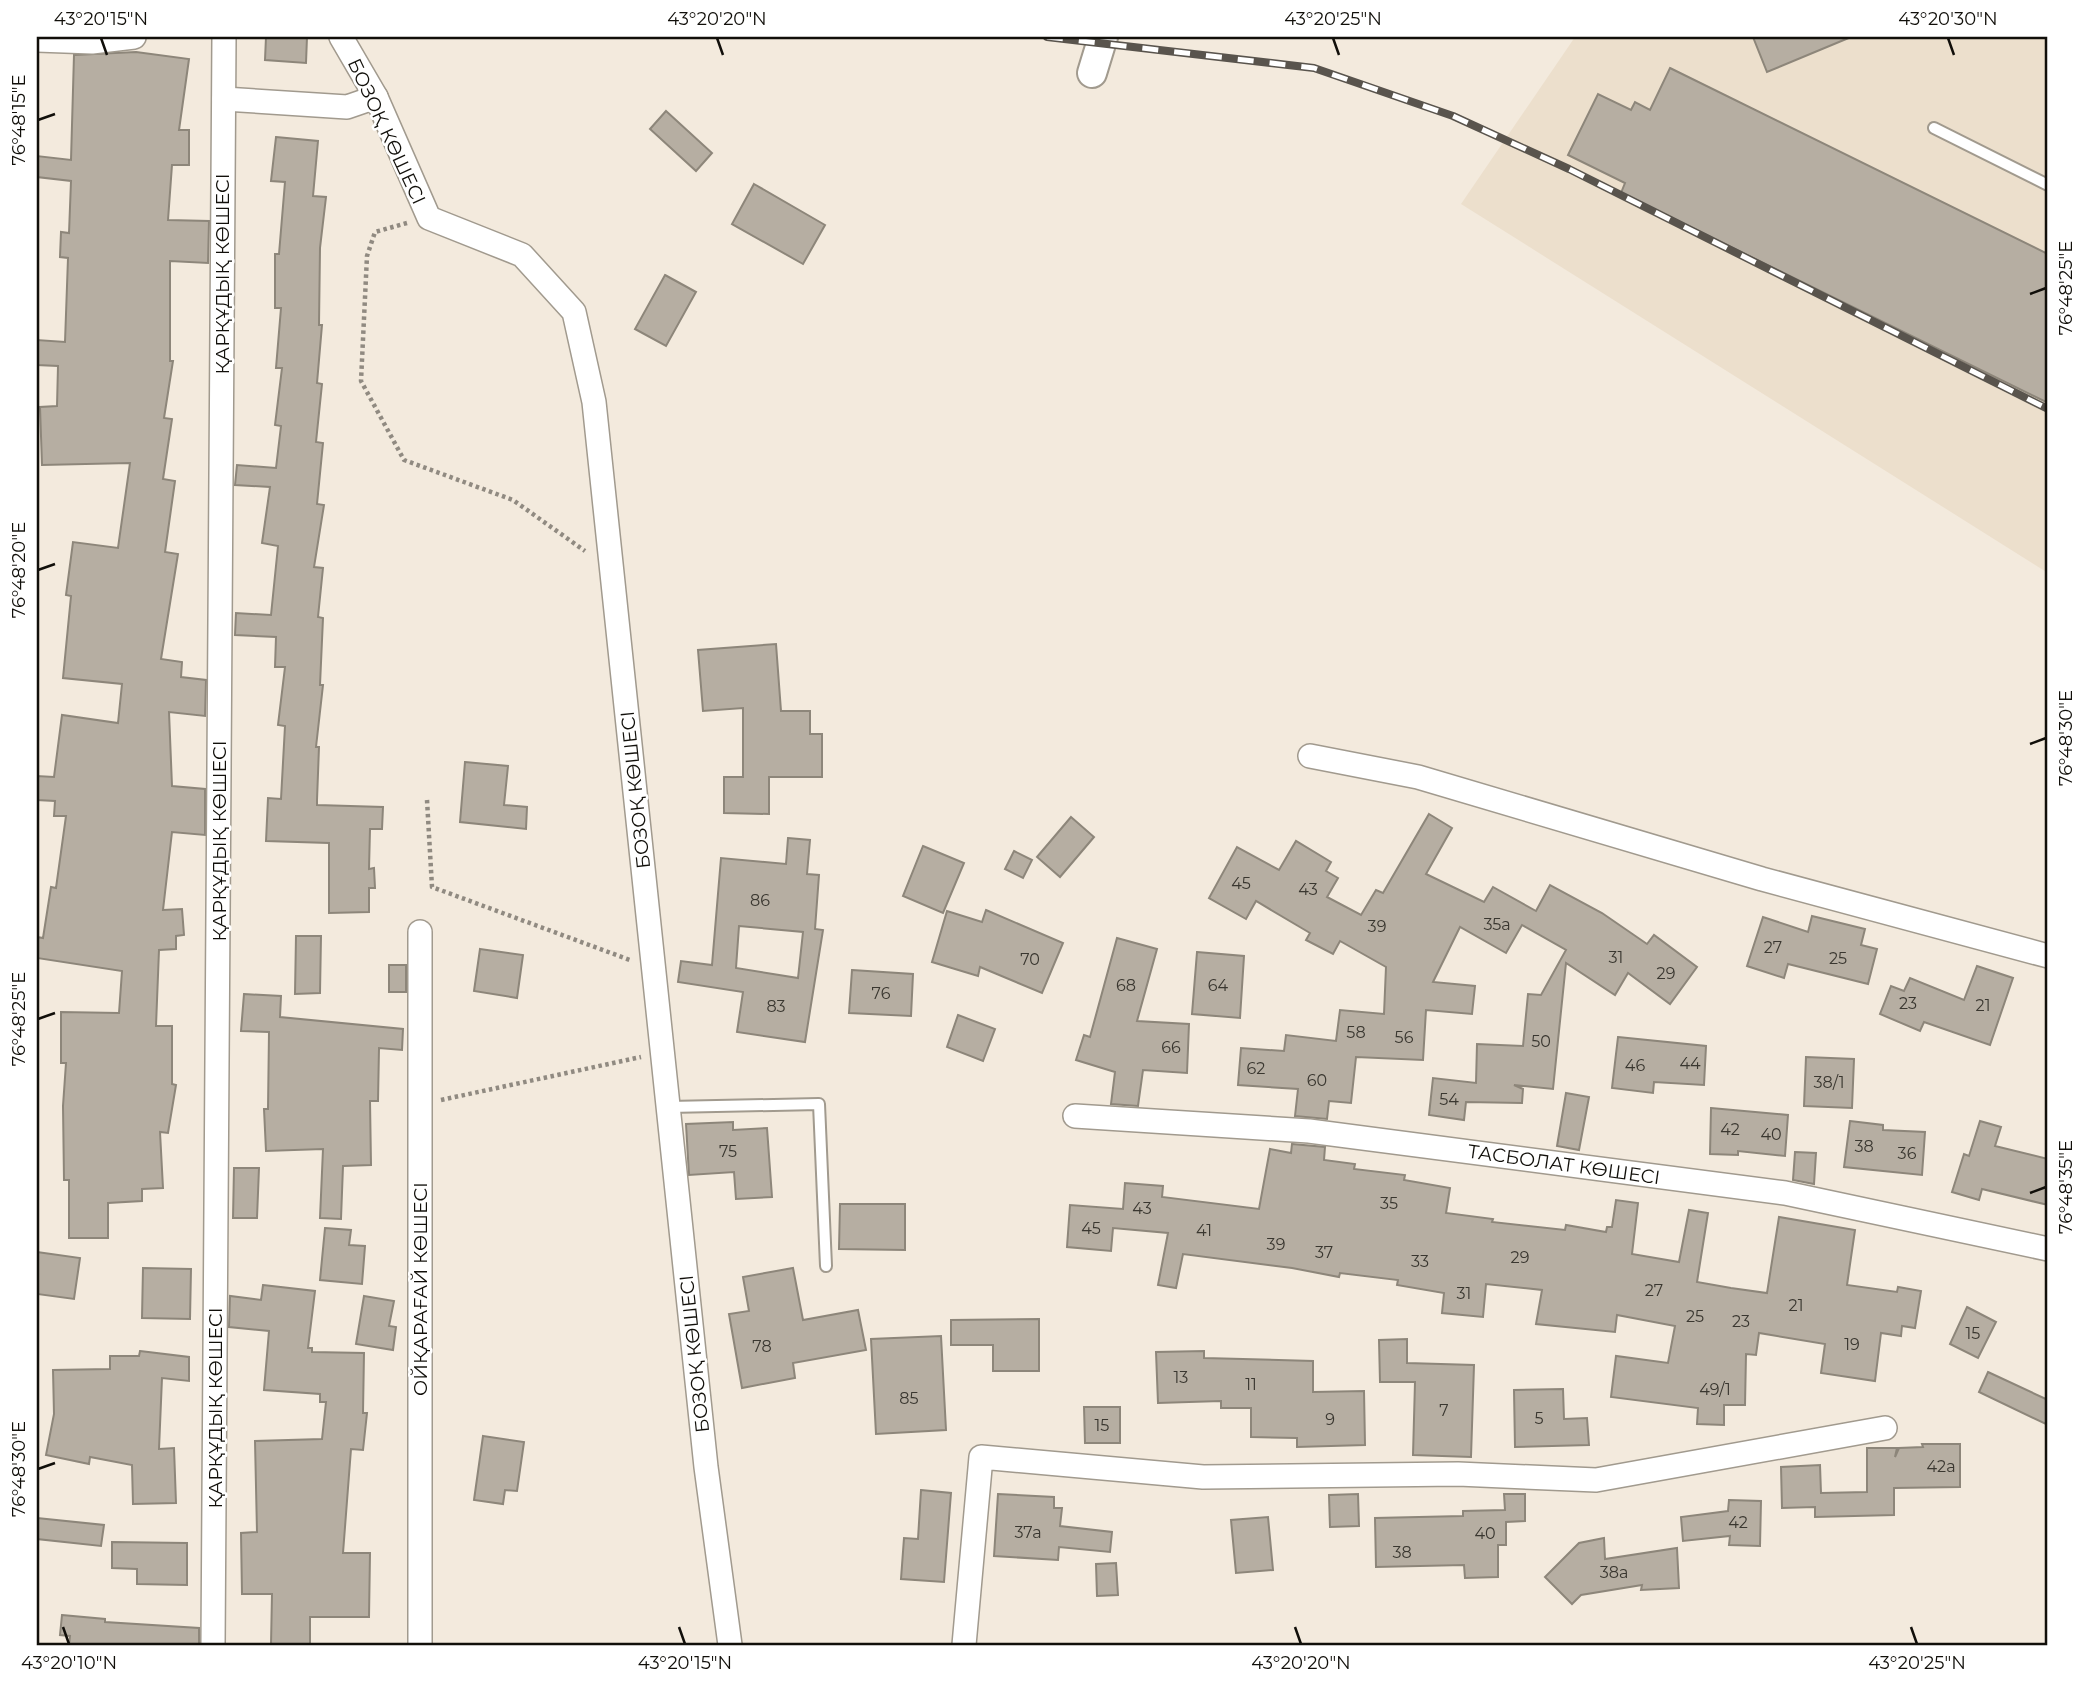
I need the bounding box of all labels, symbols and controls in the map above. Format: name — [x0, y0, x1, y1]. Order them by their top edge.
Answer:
text: 43°20'15"N — [54, 8, 148, 30]
text: 43°20'20"N — [667, 8, 767, 30]
text: 43°20'25"N — [1284, 8, 1382, 30]
text: 43°20'30"N — [1898, 8, 1998, 30]
street label: БОЗОҚ КӨШЕСІ — [343, 55, 430, 208]
text: 76°48'15"E — [8, 74, 30, 166]
street label: ҚАРҚҰДЫҚ КӨШЕСІ — [211, 173, 234, 375]
text: 76°48'25"E — [2055, 241, 2077, 335]
text: 76°48'20"E — [8, 522, 30, 618]
text: 76°48'30"E — [2055, 690, 2077, 786]
street label: БОЗОҚ КӨШЕСІ — [616, 710, 655, 870]
street label: ҚАРҚҰДЫҚ КӨШЕСІ — [208, 740, 231, 942]
house number: 45 — [1231, 874, 1251, 893]
house number: 43 — [1298, 880, 1318, 899]
house number: 86 — [750, 891, 770, 910]
house number: 35а — [1483, 915, 1511, 934]
house number: 39 — [1368, 917, 1386, 936]
house number: 27 — [1764, 938, 1782, 957]
house number: 31 — [1609, 948, 1623, 967]
house number: 25 — [1829, 949, 1847, 968]
house number: 70 — [1020, 950, 1040, 969]
house number: 29 — [1657, 964, 1675, 983]
text: 76°48'25"E — [8, 972, 30, 1066]
house number: 68 — [1116, 976, 1136, 995]
house number: 64 — [1208, 976, 1229, 995]
house number: 76 — [872, 984, 891, 1003]
house number: 23 — [1899, 994, 1917, 1013]
house number: 21 — [1976, 996, 1990, 1015]
house number: 83 — [766, 997, 786, 1016]
house number: 58 — [1346, 1023, 1366, 1042]
house number: 56 — [1395, 1028, 1414, 1047]
house number: 50 — [1531, 1032, 1551, 1051]
house number: 66 — [1161, 1038, 1181, 1057]
house number: 44 — [1679, 1054, 1701, 1073]
house number: 46 — [1625, 1056, 1645, 1075]
house number: 62 — [1247, 1059, 1265, 1078]
house number: 60 — [1307, 1071, 1327, 1090]
house number: 38/1 — [1814, 1073, 1844, 1092]
house number: 54 — [1439, 1090, 1459, 1109]
house number: 42 — [1720, 1120, 1740, 1139]
house number: 40 — [1760, 1125, 1782, 1144]
house number: 38 — [1854, 1137, 1874, 1156]
street label: ТАСБОЛАТ КӨШЕСІ — [1466, 1140, 1662, 1189]
text: 76°48'35"E — [2055, 1140, 2077, 1234]
house number: 75 — [719, 1142, 737, 1161]
house number: 36 — [1898, 1144, 1917, 1163]
street label: ОЙҚАРАҒАЙ КӨШЕСІ — [409, 1182, 432, 1396]
house number: 35 — [1380, 1194, 1398, 1213]
house number: 43 — [1132, 1199, 1152, 1218]
house number: 45 — [1081, 1219, 1101, 1238]
house number: 41 — [1196, 1221, 1212, 1240]
house number: 39 — [1267, 1235, 1285, 1254]
house number: 37 — [1315, 1243, 1333, 1262]
house number: 29 — [1511, 1248, 1529, 1267]
house number: 33 — [1411, 1252, 1429, 1271]
street label: БОЗОҚ КӨШЕСІ — [675, 1274, 714, 1434]
house number: 27 — [1645, 1281, 1663, 1300]
house number: 31 — [1457, 1284, 1471, 1303]
house number: 21 — [1789, 1296, 1803, 1315]
street label: ҚАРҚҰДЫҚ КӨШЕСІ — [204, 1307, 227, 1509]
house number: 25 — [1686, 1307, 1704, 1326]
house number: 23 — [1732, 1312, 1750, 1331]
house number: 15 — [1966, 1324, 1980, 1343]
house number: 19 — [1844, 1335, 1860, 1354]
house number: 78 — [752, 1337, 772, 1356]
house number: 13 — [1174, 1368, 1188, 1387]
house number: 11 — [1245, 1375, 1257, 1394]
house number: 49/1 — [1699, 1380, 1731, 1399]
house number: 85 — [899, 1389, 919, 1408]
house number: 7 — [1439, 1401, 1449, 1420]
house number: 5 — [1534, 1409, 1544, 1428]
house number: 9 — [1325, 1410, 1335, 1429]
house number: 15 — [1095, 1416, 1109, 1435]
text: 76°48'30"E — [8, 1421, 30, 1517]
house number: 42а — [1927, 1457, 1955, 1476]
house number: 42 — [1728, 1513, 1748, 1532]
house number: 37а — [1015, 1523, 1041, 1542]
house number: 40 — [1474, 1524, 1496, 1543]
house number: 38 — [1392, 1543, 1412, 1562]
house number: 38а — [1600, 1563, 1628, 1582]
text: 43°20'10"N — [21, 1652, 117, 1674]
text: 43°20'15"N — [638, 1652, 732, 1674]
text: 43°20'20"N — [1251, 1652, 1351, 1674]
text: 43°20'25"N — [1868, 1652, 1966, 1674]

